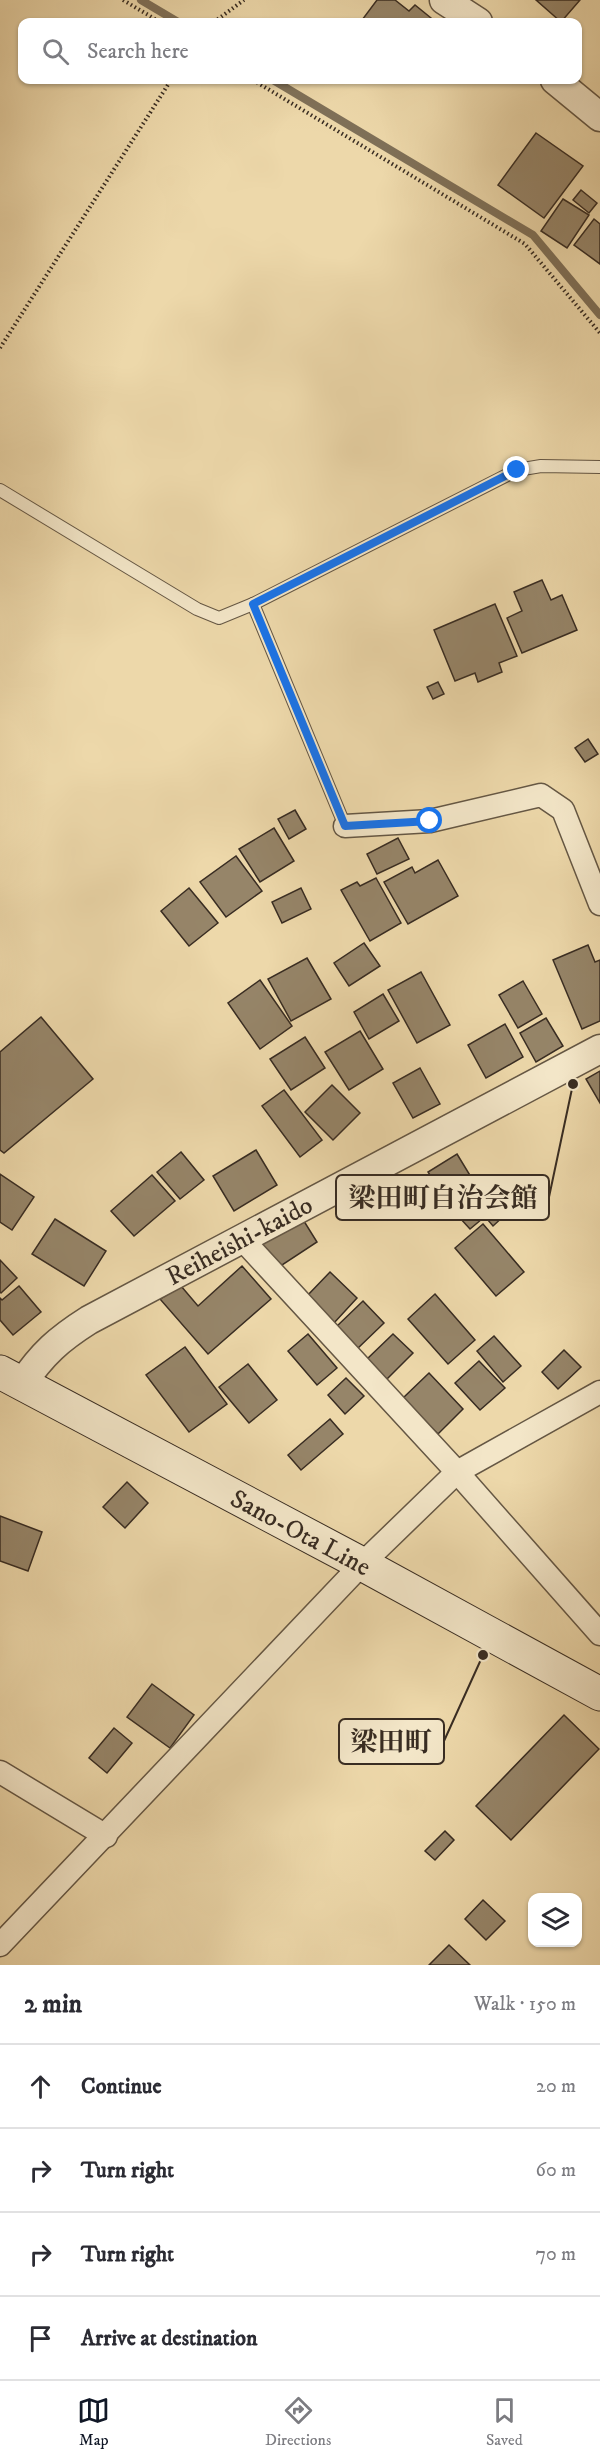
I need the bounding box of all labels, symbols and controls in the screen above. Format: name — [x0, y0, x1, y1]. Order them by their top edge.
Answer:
search box — [18, 18, 582, 84]
icon: search — [39, 35, 72, 68]
text: Search here — [87, 38, 189, 65]
route end — [503, 456, 529, 482]
route start — [416, 807, 442, 833]
callout: 梁田町自治会館 — [336, 1175, 549, 1220]
text: 梁田町自治会館 — [349, 1182, 538, 1216]
street label: Reiheishi-kaido — [161, 1189, 319, 1294]
street label: Sano-Ota Line — [224, 1483, 376, 1584]
callout: 梁田町 — [339, 1719, 444, 1764]
text: 梁田町 — [351, 1726, 432, 1760]
map controls — [528, 1893, 582, 1947]
button: layers — [528, 1893, 582, 1947]
text: 2 min — [24, 1988, 82, 2021]
text: Walk · 150 m — [474, 1992, 576, 2017]
icon: ahead — [24, 2070, 57, 2103]
text: Continue — [81, 2073, 162, 2100]
text: 20 m — [536, 2074, 576, 2099]
icon: right — [24, 2154, 57, 2187]
text: Turn right — [81, 2157, 174, 2184]
text: 60 m — [536, 2158, 576, 2183]
icon: right — [24, 2238, 57, 2271]
text: Turn right — [81, 2241, 174, 2268]
text: 70 m — [535, 2242, 576, 2267]
icon: arrive — [24, 2322, 57, 2355]
text: Arrive at destination — [81, 2325, 258, 2352]
tab: Map — [77, 2394, 110, 2450]
tab: Directions — [265, 2394, 331, 2450]
tab: Saved — [486, 2394, 523, 2450]

